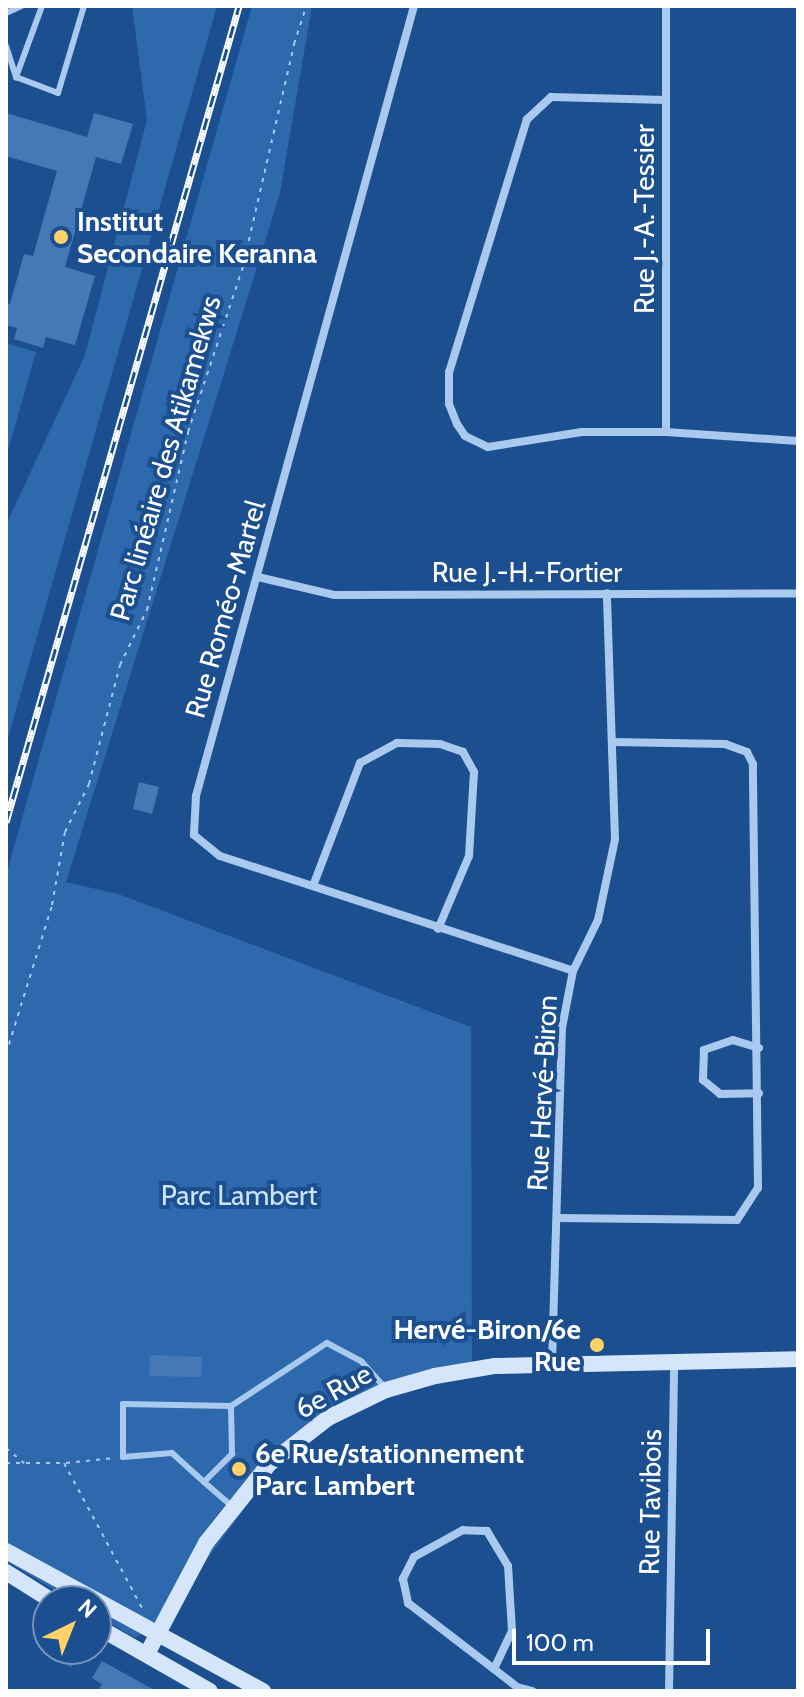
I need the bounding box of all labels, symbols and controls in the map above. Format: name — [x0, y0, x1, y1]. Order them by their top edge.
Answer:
street label: Rue J.-A.-Tessier — [627, 124, 661, 314]
place label: Institut Secondaire Keranna — [77, 204, 317, 270]
marker: Institut Secondaire Keranna — [52, 228, 70, 246]
street label: Parc linéaire des Atikamekws — [102, 292, 228, 624]
street label: Rue Roméo-Martel — [178, 496, 272, 722]
street label: Rue J.-H.-Fortier — [432, 555, 622, 589]
street label: Rue Hervé-Biron — [520, 994, 564, 1192]
park label: Parc Lambert — [161, 1178, 317, 1212]
place label: Hervé-Biron/6e Rue — [394, 1312, 581, 1378]
marker: Hervé-Biron/6e Rue — [588, 1336, 606, 1354]
street label: 6e Rue — [289, 1356, 377, 1426]
street label: Rue Tavibois — [632, 1429, 668, 1575]
place label: 6e Rue/stationnement Parc Lambert — [255, 1436, 524, 1502]
marker: 6e Rue/stationnement Parc Lambert — [230, 1460, 248, 1478]
north arrow — [32, 1585, 112, 1665]
text: N — [72, 1593, 102, 1624]
scale bar — [516, 1613, 714, 1663]
text: 100 m — [526, 1628, 594, 1657]

